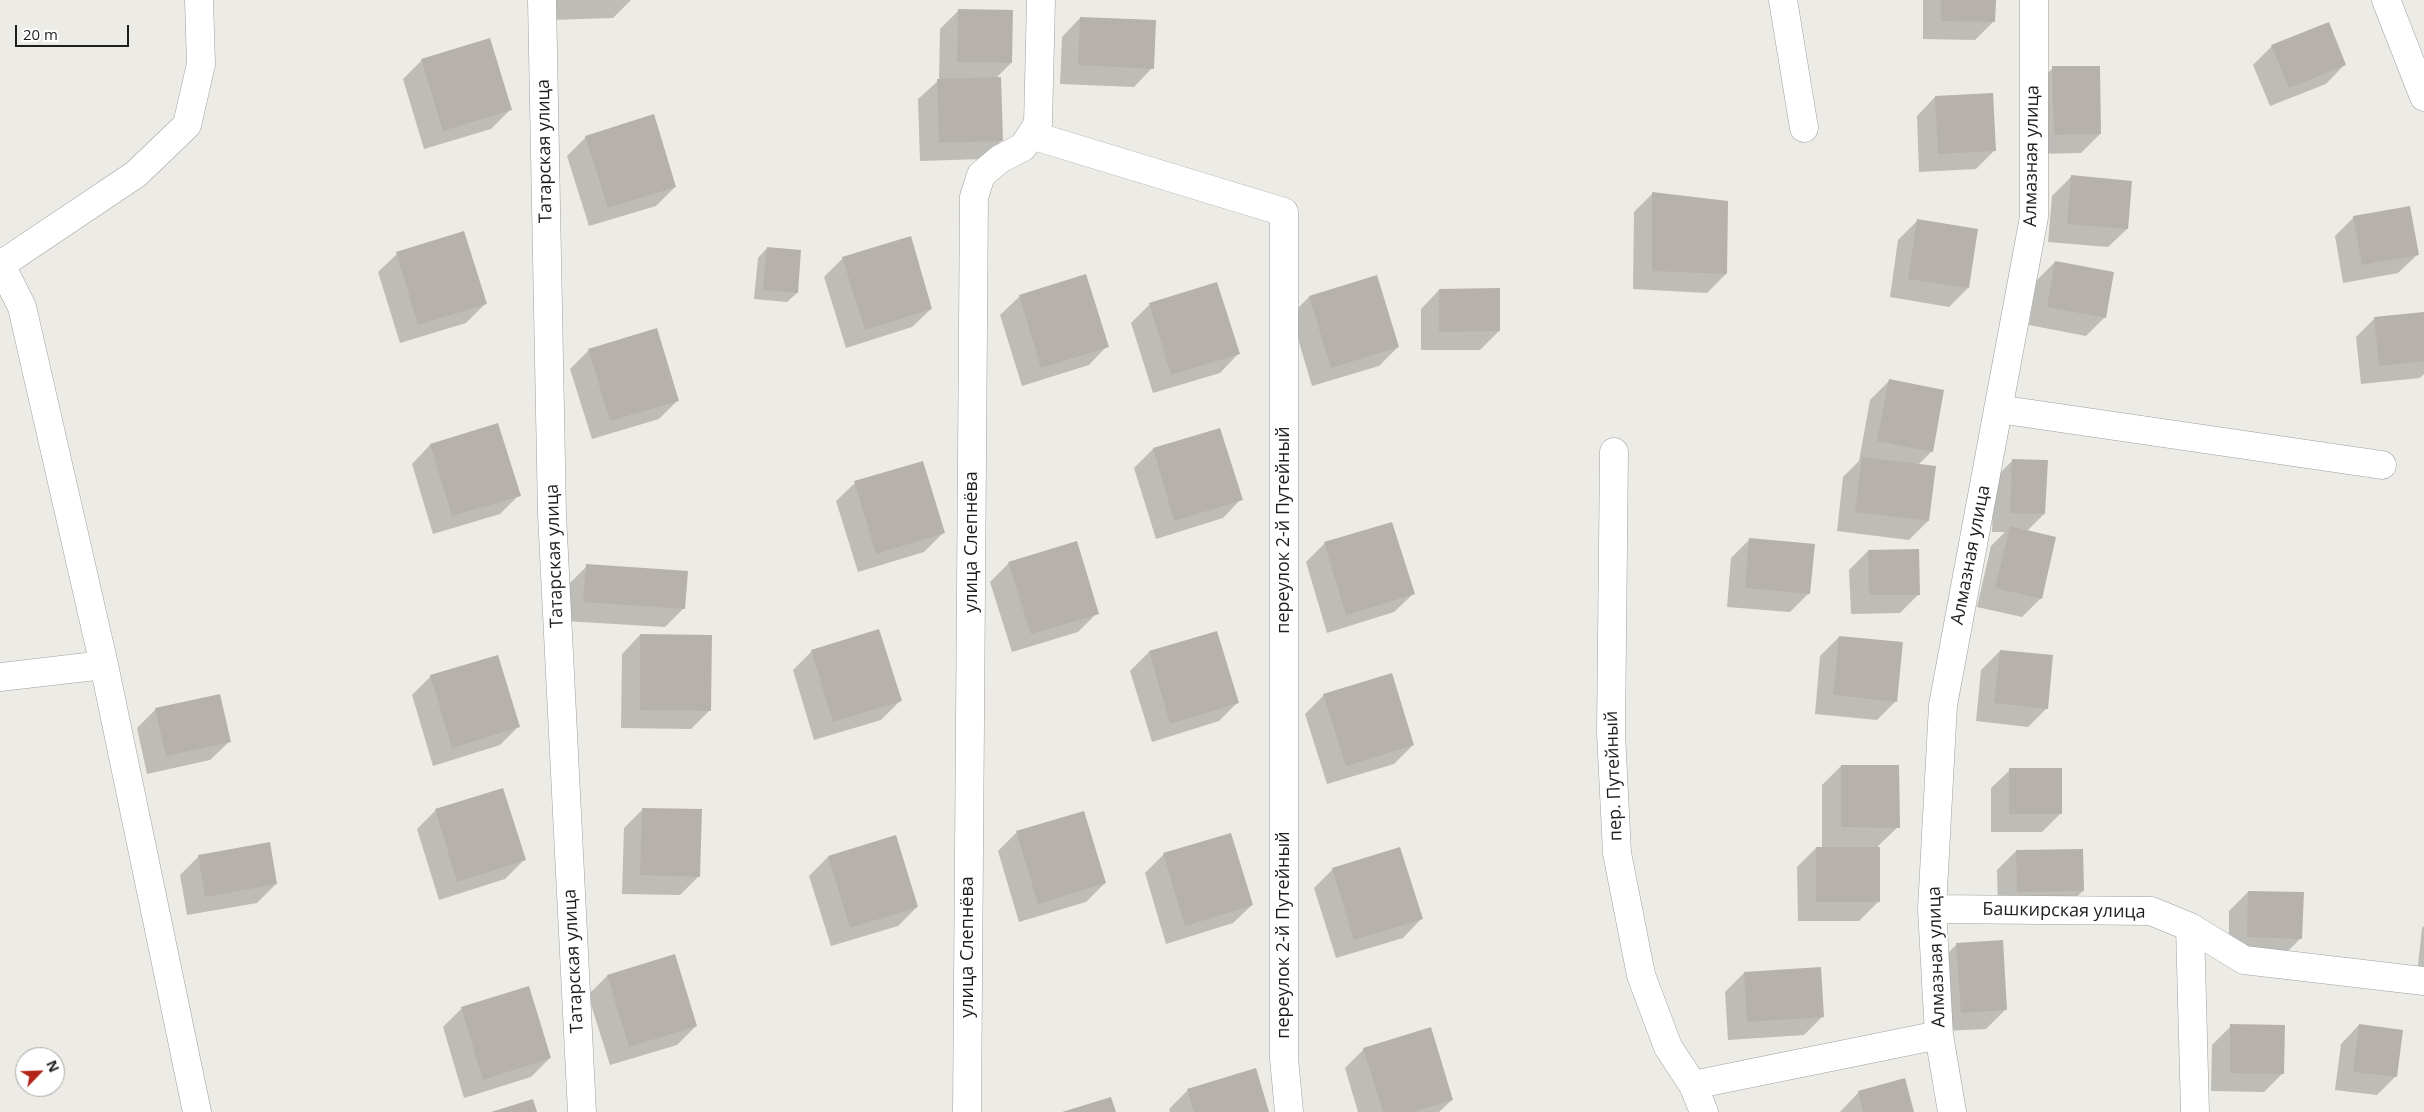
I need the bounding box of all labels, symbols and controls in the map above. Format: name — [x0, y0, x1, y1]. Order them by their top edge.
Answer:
scale bar — [18, 15, 131, 47]
text: 20 m — [23, 24, 58, 44]
street label: Татарская улица — [533, 79, 557, 223]
street label: Алмазная улица — [2020, 85, 2044, 227]
street label: переулок 2-й Путейный — [1273, 426, 1295, 634]
street label: улица Слепнёва — [961, 471, 983, 613]
street label: Алмазная улица — [1947, 483, 1995, 627]
street label: Татарская улица — [542, 484, 568, 628]
street label: пер. Путейный — [1601, 710, 1627, 842]
street label: переулок 2-й Путейный — [1273, 831, 1295, 1039]
street label: улица Слепнёва — [957, 876, 979, 1018]
street label: Алмазная улица — [1924, 886, 1950, 1028]
street label: Татарская улица — [559, 889, 589, 1033]
street label: Башкирская улица — [1982, 899, 2146, 923]
north arrow — [15, 1047, 65, 1097]
text: N — [42, 1057, 64, 1075]

